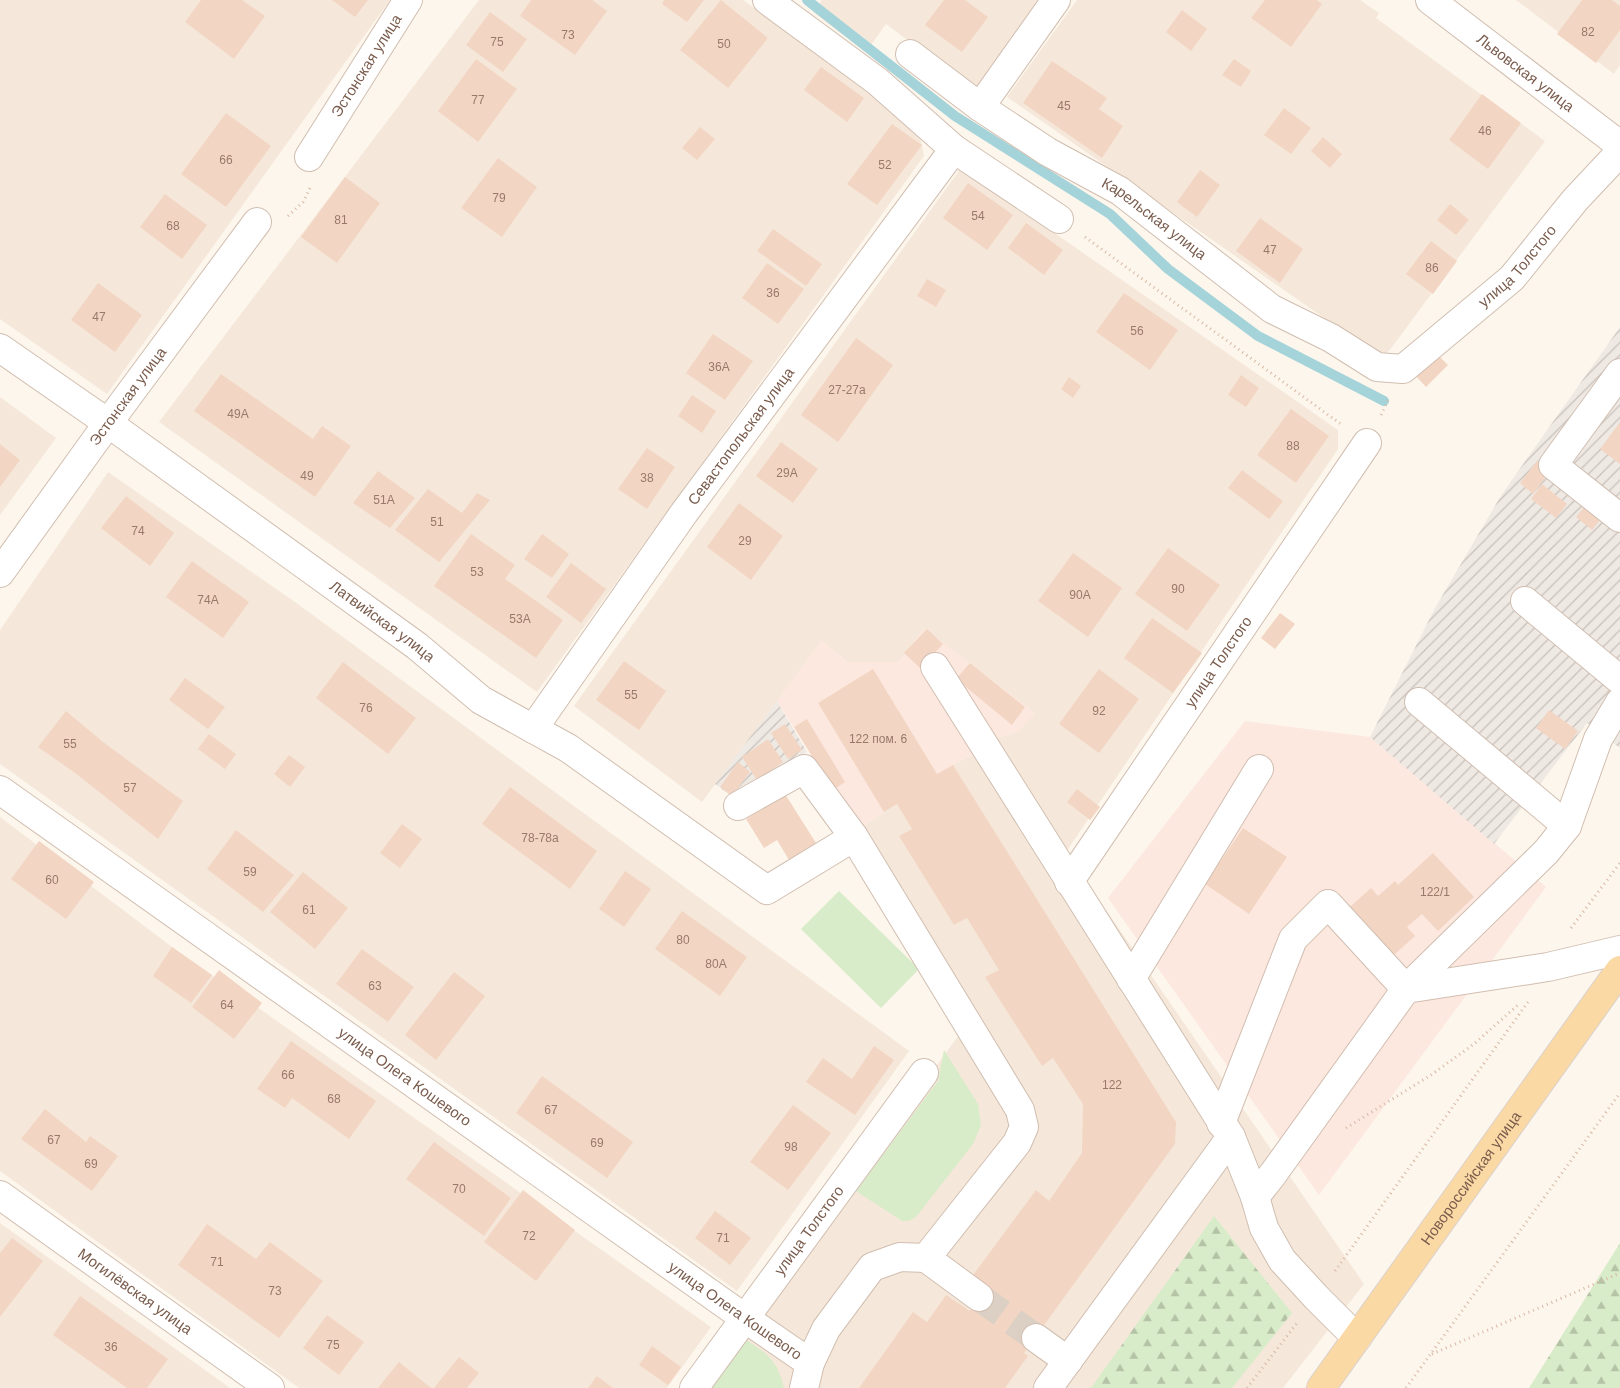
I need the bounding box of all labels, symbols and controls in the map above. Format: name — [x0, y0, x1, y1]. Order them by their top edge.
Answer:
street label: Эстонская улица — [328, 10, 405, 120]
house number: 82 — [1581, 25, 1595, 39]
house number: 73 — [561, 28, 575, 42]
street label: Львовская улица — [1474, 30, 1578, 115]
house number: 75 — [490, 35, 504, 49]
house number: 50 — [717, 37, 731, 51]
house number: 77 — [471, 93, 485, 107]
house number: 45 — [1057, 99, 1071, 113]
house number: 46 — [1478, 124, 1492, 138]
house number: 66 — [219, 153, 233, 167]
house number: 52 — [878, 158, 892, 172]
street label: Карельская улица — [1099, 174, 1210, 263]
house number: 79 — [492, 191, 506, 205]
house number: 54 — [971, 209, 985, 223]
house number: 81 — [334, 213, 348, 227]
house number: 68 — [166, 219, 180, 233]
street label: улица Толстого — [1475, 222, 1559, 310]
house number: 47 — [1263, 243, 1277, 257]
house number: 86 — [1425, 261, 1439, 275]
house number: 36 — [766, 286, 780, 300]
house number: 47 — [92, 310, 106, 324]
house number: 56 — [1130, 324, 1144, 338]
street label: Эстонская улица — [86, 343, 170, 449]
house number: 36А — [708, 360, 730, 374]
street label: Севастопольская улица — [684, 363, 797, 508]
house number: 27-27а — [828, 383, 866, 397]
house number: 49А — [227, 407, 249, 421]
house number: 88 — [1286, 439, 1300, 453]
house number: 29А — [776, 466, 798, 480]
house number: 49 — [300, 469, 314, 483]
house number: 38 — [640, 471, 654, 485]
house number: 51А — [373, 493, 395, 507]
house number: 51 — [430, 515, 444, 529]
house number: 74 — [131, 524, 145, 538]
house number: 29 — [738, 534, 752, 548]
house number: 53 — [470, 565, 484, 579]
street label: Латвийская улица — [327, 577, 439, 666]
house number: 90 — [1171, 582, 1185, 596]
house number: 90А — [1069, 588, 1091, 602]
house number: 74А — [197, 593, 219, 607]
house number: 53А — [509, 612, 531, 626]
street label: улица Толстого — [1181, 613, 1255, 710]
house number: 55 — [624, 688, 638, 702]
house number: 76 — [359, 701, 373, 715]
house number: 92 — [1092, 704, 1106, 718]
house number: 122 пом. 6 — [849, 732, 907, 746]
house number: 55 — [63, 737, 77, 751]
house number: 57 — [123, 781, 137, 795]
house number: 78-78а — [521, 831, 559, 845]
house number: 59 — [243, 865, 257, 879]
house number: 60 — [45, 873, 59, 887]
house number: 122/1 — [1420, 885, 1450, 899]
house number: 61 — [302, 903, 316, 917]
house number: 80 — [676, 933, 690, 947]
house number: 80А — [705, 957, 727, 971]
house number: 63 — [368, 979, 382, 993]
house number: 64 — [220, 998, 234, 1012]
street label: улица Олега Кошевого — [335, 1024, 475, 1129]
house number: 66 — [281, 1068, 295, 1082]
house number: 122 — [1102, 1078, 1122, 1092]
house number: 68 — [327, 1092, 341, 1106]
house number: 67 — [544, 1103, 558, 1117]
street label: Новороссийская улица — [1417, 1107, 1525, 1248]
house number: 67 — [47, 1133, 61, 1147]
house number: 69 — [590, 1136, 604, 1150]
house number: 98 — [784, 1140, 798, 1154]
house number: 69 — [84, 1157, 98, 1171]
house number: 70 — [452, 1182, 466, 1196]
street label: улица Толстого — [770, 1182, 847, 1278]
house number: 72 — [522, 1229, 536, 1243]
house number: 71 — [716, 1231, 730, 1245]
street label: Могилёвская улица — [75, 1245, 196, 1338]
house number: 71 — [210, 1255, 224, 1269]
street label: улица Олега Кошевого — [666, 1258, 805, 1363]
house number: 73 — [268, 1284, 282, 1298]
house number: 75 — [326, 1338, 340, 1352]
house number: 36 — [104, 1340, 118, 1354]

